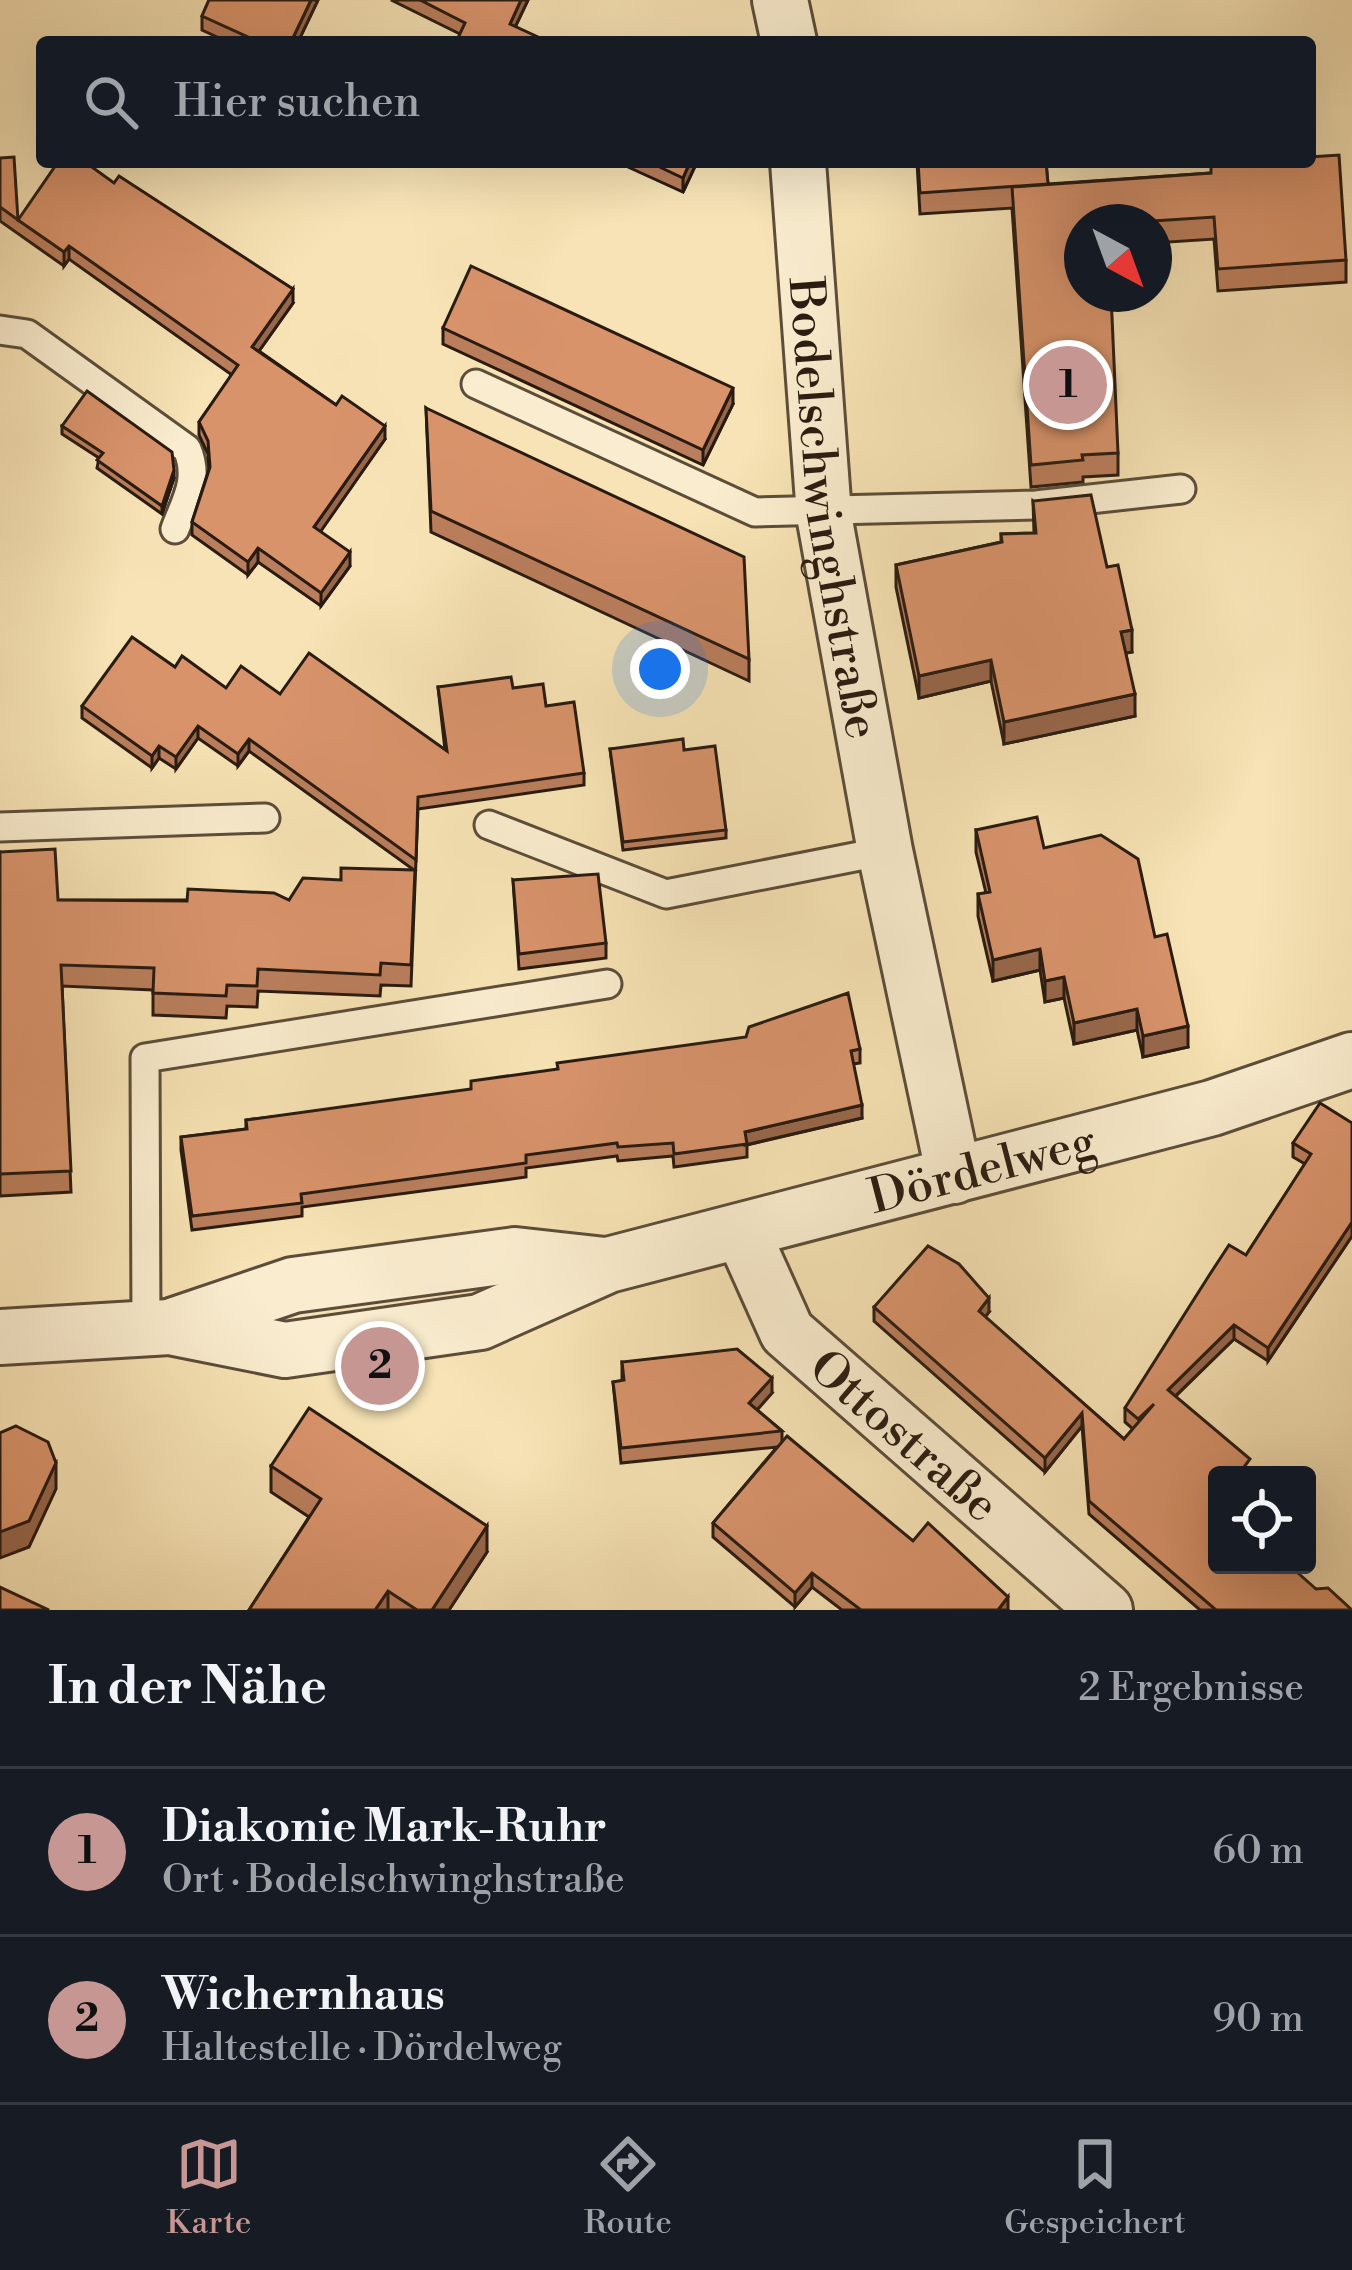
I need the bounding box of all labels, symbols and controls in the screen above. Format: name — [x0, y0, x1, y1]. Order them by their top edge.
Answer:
search box — [36, 36, 1316, 168]
icon: search — [78, 69, 144, 135]
text: Hier suchen — [174, 74, 420, 131]
north arrow — [1064, 204, 1172, 312]
street label: Bodelschwinghstraße — [773, 274, 891, 744]
pin: 1 — [1029, 340, 1107, 430]
your location — [630, 639, 690, 699]
street label: Dördelweg — [863, 1112, 1103, 1229]
pin: 2 — [341, 1321, 419, 1411]
street label: Ottostraße — [796, 1338, 1010, 1536]
map controls — [1208, 1466, 1316, 1574]
button: locate — [1208, 1466, 1316, 1574]
text: In der Nähe — [48, 1656, 327, 1720]
text: 2 Ergebnisse — [1079, 1664, 1304, 1713]
text: Diakonie Mark-Ruhr — [162, 1799, 607, 1856]
text: 1 — [78, 1827, 96, 1876]
text: 60 m — [1212, 1827, 1304, 1876]
text: Ort · Bodelschwinghstraße — [162, 1856, 625, 1905]
text: Wichernhaus — [162, 1967, 445, 2024]
text: 2 — [75, 1995, 99, 2044]
text: 90 m — [1212, 1995, 1304, 2044]
text: Haltestelle · Dördelweg — [162, 2024, 562, 2073]
tab: Karte — [166, 2131, 252, 2244]
tab: Route — [584, 2131, 672, 2244]
tab: Gespeichert — [1004, 2131, 1186, 2244]

